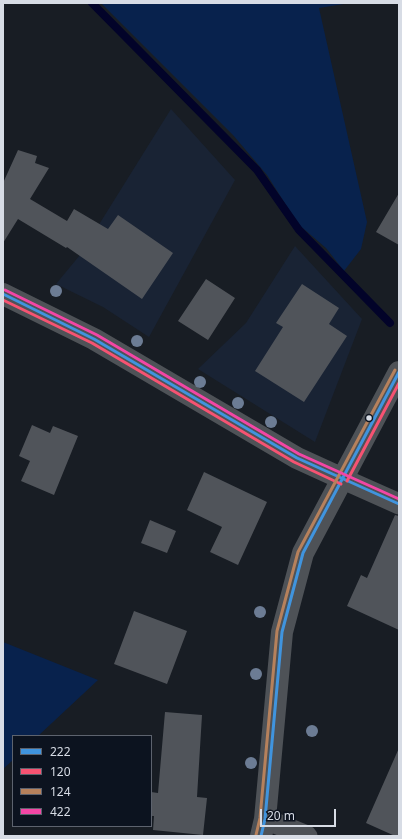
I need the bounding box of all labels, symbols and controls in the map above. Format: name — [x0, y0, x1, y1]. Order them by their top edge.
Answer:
unlabelled marker — [364, 413, 374, 423]
legend — [12, 735, 152, 827]
text: 222 — [50, 743, 71, 760]
text: 120 — [50, 763, 71, 780]
text: 124 — [50, 783, 71, 800]
scale bar — [262, 801, 338, 827]
text: 422 — [50, 803, 71, 820]
text: 20 m — [267, 807, 295, 824]

